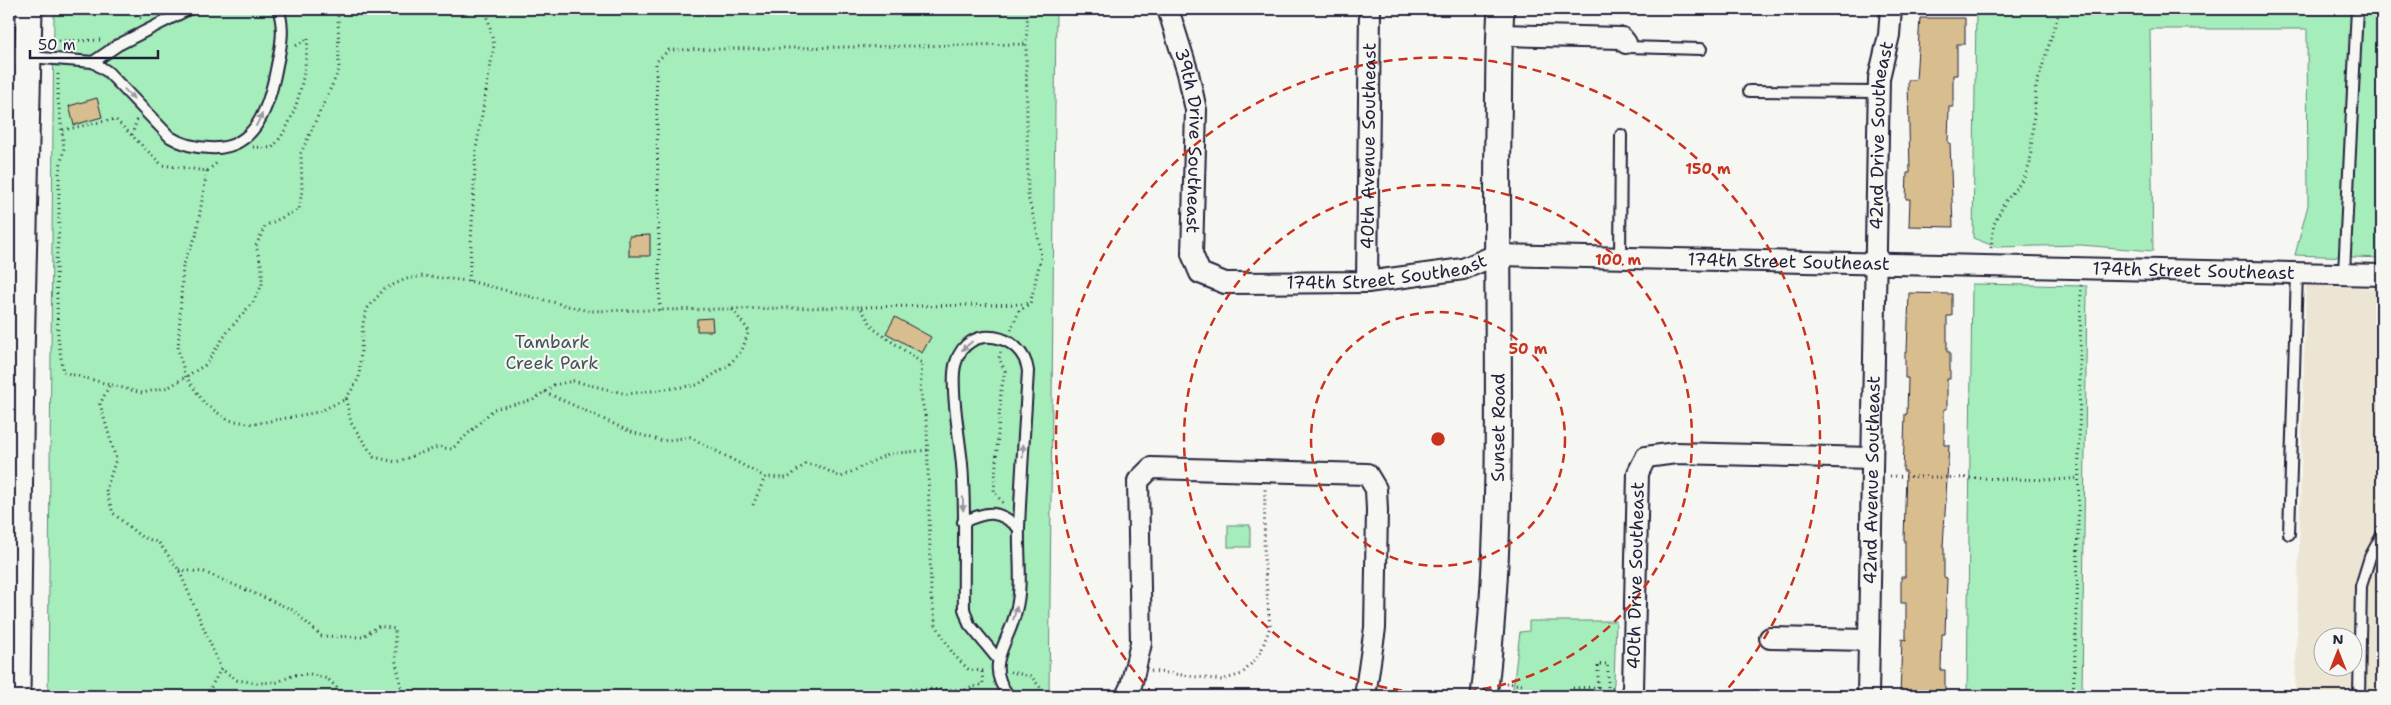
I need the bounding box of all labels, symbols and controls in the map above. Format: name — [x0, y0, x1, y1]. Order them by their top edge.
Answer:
scale bar — [30, 28, 158, 60]
text: 50 m — [38, 35, 76, 55]
street label: 42nd Drive Southeast — [1864, 39, 1899, 230]
street label: 40th Avenue Southeast — [1355, 42, 1382, 250]
street label: 39th Drive Southeast — [1169, 45, 1208, 234]
one-way arrow — [123, 88, 135, 100]
one-way arrow — [255, 113, 263, 128]
text: 150 m — [1685, 159, 1731, 179]
street label: 174th Street Southeast — [1687, 247, 1890, 276]
street label: 174th Street Southeast — [1286, 248, 1491, 295]
text: 100 m — [1595, 250, 1641, 270]
street label: 174th Street Southeast — [2092, 256, 2295, 285]
park label: Tambark Creek Park — [505, 330, 599, 375]
text: 50 m — [1509, 339, 1548, 359]
one-way arrow — [961, 340, 973, 352]
street label: Sunset Road — [1486, 373, 1511, 482]
street label: 42nd Avenue Southeast — [1858, 375, 1886, 585]
centre of rings — [1429, 430, 1447, 448]
one-way arrow — [1020, 443, 1028, 459]
street label: 40th Drive Southeast — [1621, 481, 1650, 670]
one-way arrow — [959, 496, 967, 512]
one-way arrow — [1011, 605, 1019, 621]
north arrow — [2314, 628, 2364, 678]
text: N — [2332, 630, 2344, 648]

